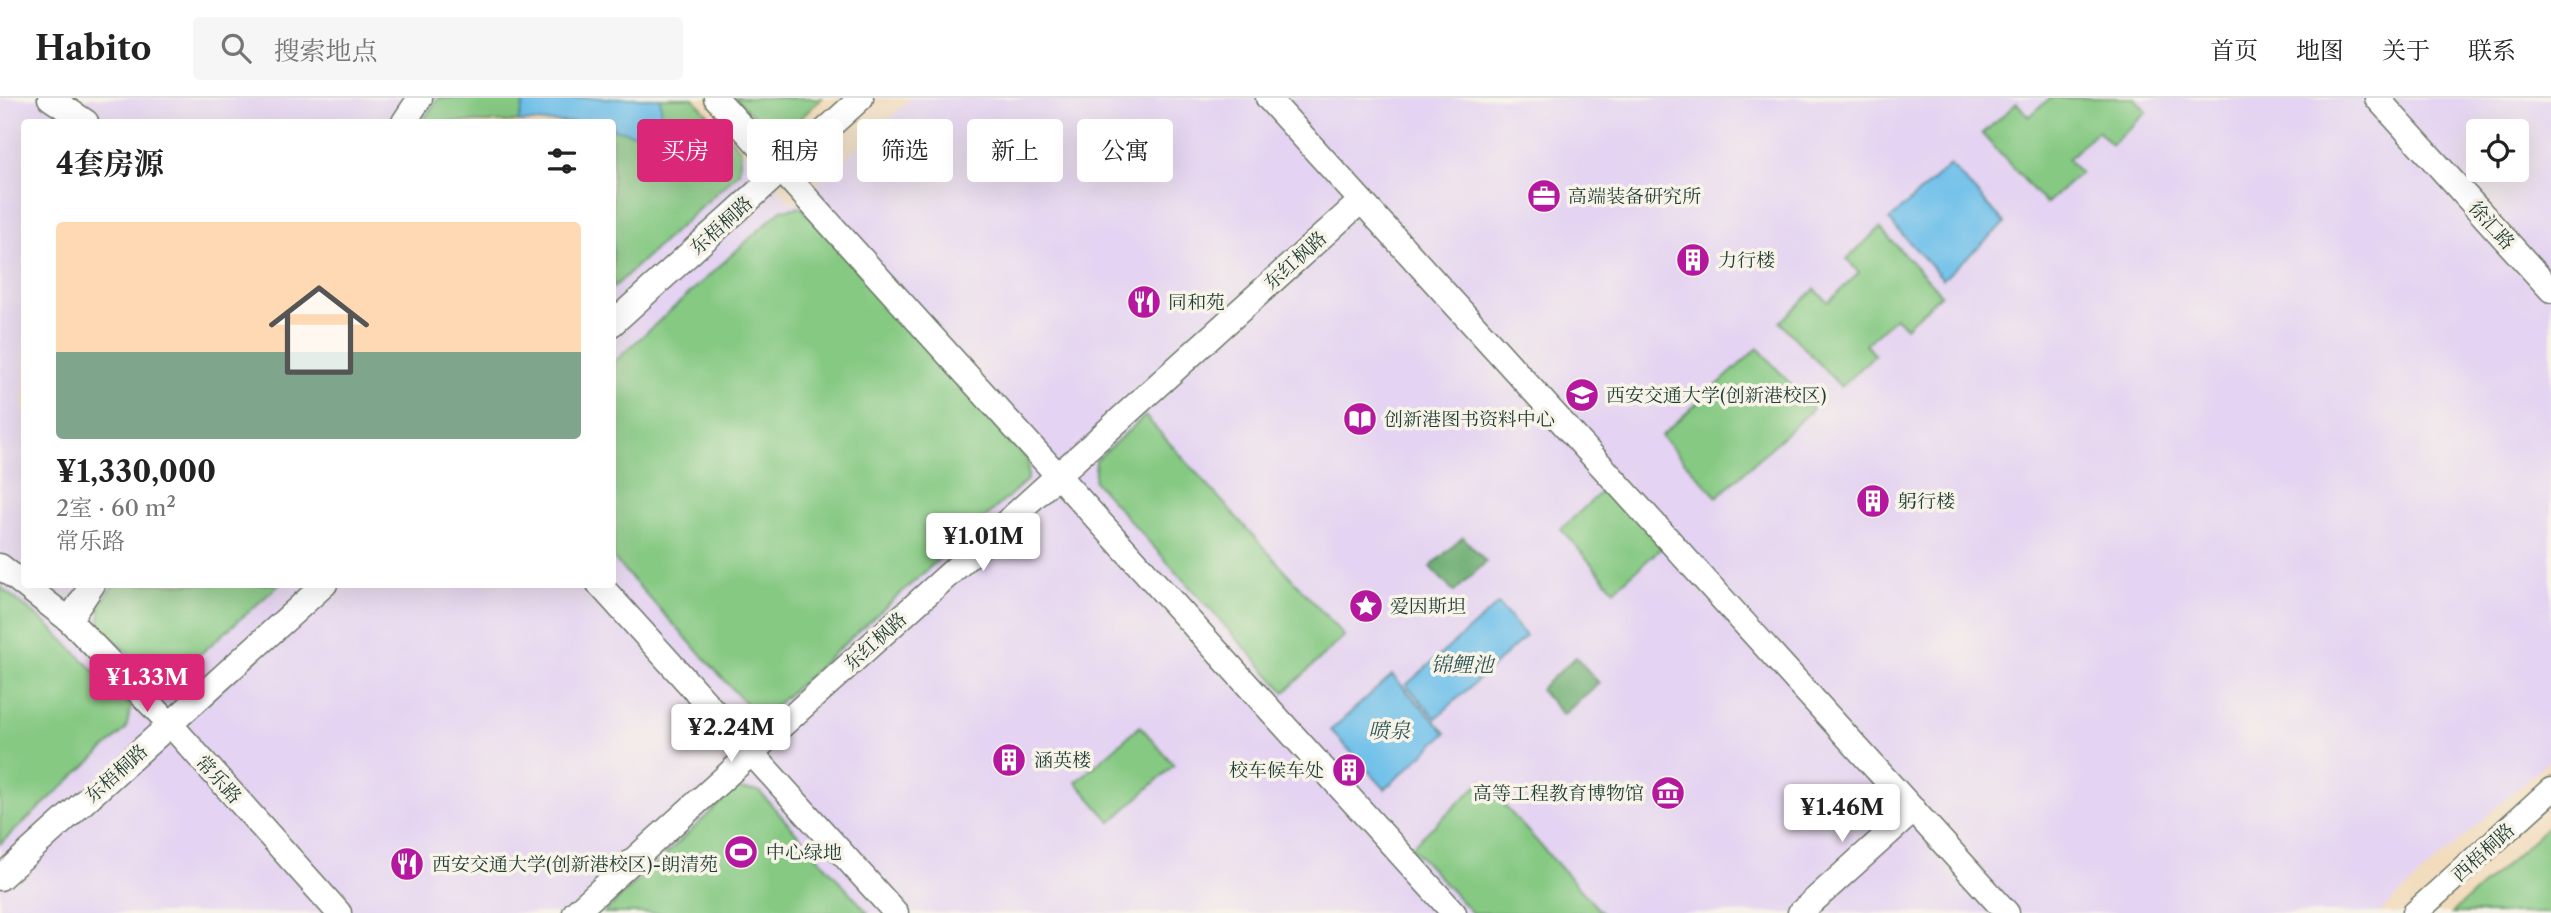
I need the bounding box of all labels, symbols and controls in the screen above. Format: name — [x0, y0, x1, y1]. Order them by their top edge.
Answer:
search box — [193, 17, 683, 80]
text: Habito — [35, 28, 151, 69]
icon: search — [217, 29, 255, 67]
text: 搜索地点 — [273, 35, 378, 67]
text: 首页 — [2210, 36, 2258, 65]
text: 地图 — [2296, 36, 2344, 65]
text: 关于 — [2382, 36, 2430, 65]
text: 联系 — [2468, 36, 2516, 65]
chip: 买房 — [637, 119, 733, 182]
chip: 租房 — [747, 119, 843, 182]
chip: 筛选 — [857, 119, 953, 182]
chip: 新上 — [967, 119, 1063, 182]
chip: 公寓 — [1077, 119, 1173, 182]
map controls — [2466, 119, 2529, 182]
button: locate — [2466, 119, 2529, 182]
icon: filters — [543, 142, 581, 180]
text: 4套房源 — [56, 145, 164, 182]
office icon: 高端装备研究所 — [1525, 177, 1563, 215]
place label: 高端装备研究所 — [1568, 185, 1701, 208]
street label: 东梧桐路 — [685, 191, 757, 259]
street label: 徐汇路 — [2464, 196, 2519, 254]
street label: 东红枫路 — [1259, 226, 1331, 294]
building icon: 力行楼 — [1674, 241, 1712, 279]
place label: 力行楼 — [1718, 249, 1775, 272]
icon: home — [256, 267, 382, 393]
restaurant icon: 同和苑 — [1125, 283, 1163, 321]
place label: 同和苑 — [1168, 291, 1225, 314]
school or university icon: 西安交通大学(创新港校区) — [1563, 376, 1601, 414]
place label: 西安交通大学(创新港校区) — [1606, 384, 1827, 407]
library icon: 创新港图书资料中心 — [1341, 400, 1379, 438]
place label: 创新港图书资料中心 — [1384, 408, 1555, 431]
text: ¥1,330,000 — [56, 453, 216, 490]
building icon: 躬行楼 — [1854, 482, 1892, 520]
place label: 躬行楼 — [1898, 490, 1955, 513]
text: 2室 · 60 m² — [56, 494, 176, 522]
pin: ¥1.01M — [926, 514, 1040, 573]
text: ¥1.01M — [942, 522, 1024, 550]
text: 常乐路 — [56, 527, 125, 555]
place icon: 爱因斯坦 — [1347, 587, 1385, 625]
place label: 爱因斯坦 — [1390, 595, 1466, 618]
street label: 东红枫路 — [839, 607, 911, 675]
water label: 锦鲤池 — [1431, 652, 1495, 677]
pin: ¥1.33M — [90, 654, 204, 714]
text: ¥1.33M — [106, 663, 188, 691]
pin: ¥2.24M — [674, 704, 788, 764]
text: ¥2.24M — [687, 713, 775, 741]
water label: 喷泉 — [1368, 718, 1411, 743]
street label: 东梧桐路 — [80, 739, 152, 807]
building icon: 涵英楼 — [990, 741, 1028, 779]
place label: 涵英楼 — [1034, 749, 1091, 772]
street label: 常乐路 — [191, 750, 246, 808]
building icon: 校车候车处 — [1330, 751, 1368, 789]
place label: 校车候车处 — [1229, 759, 1324, 782]
museum icon: 高等工程教育博物馆 — [1649, 774, 1687, 812]
place label: 高等工程教育博物馆 — [1473, 782, 1644, 805]
pin: ¥1.46M — [1785, 784, 1899, 844]
text: ¥1.46M — [1800, 793, 1884, 821]
street label: 西梧桐路 — [2447, 818, 2519, 886]
sports icon: 中心绿地 — [722, 833, 760, 871]
place label: 中心绿地 — [766, 841, 842, 864]
restaurant icon: 西安交通大学(创新港校区)-朗清苑 — [388, 845, 426, 883]
place label: 西安交通大学(创新港校区)-朗清苑 — [432, 853, 718, 876]

